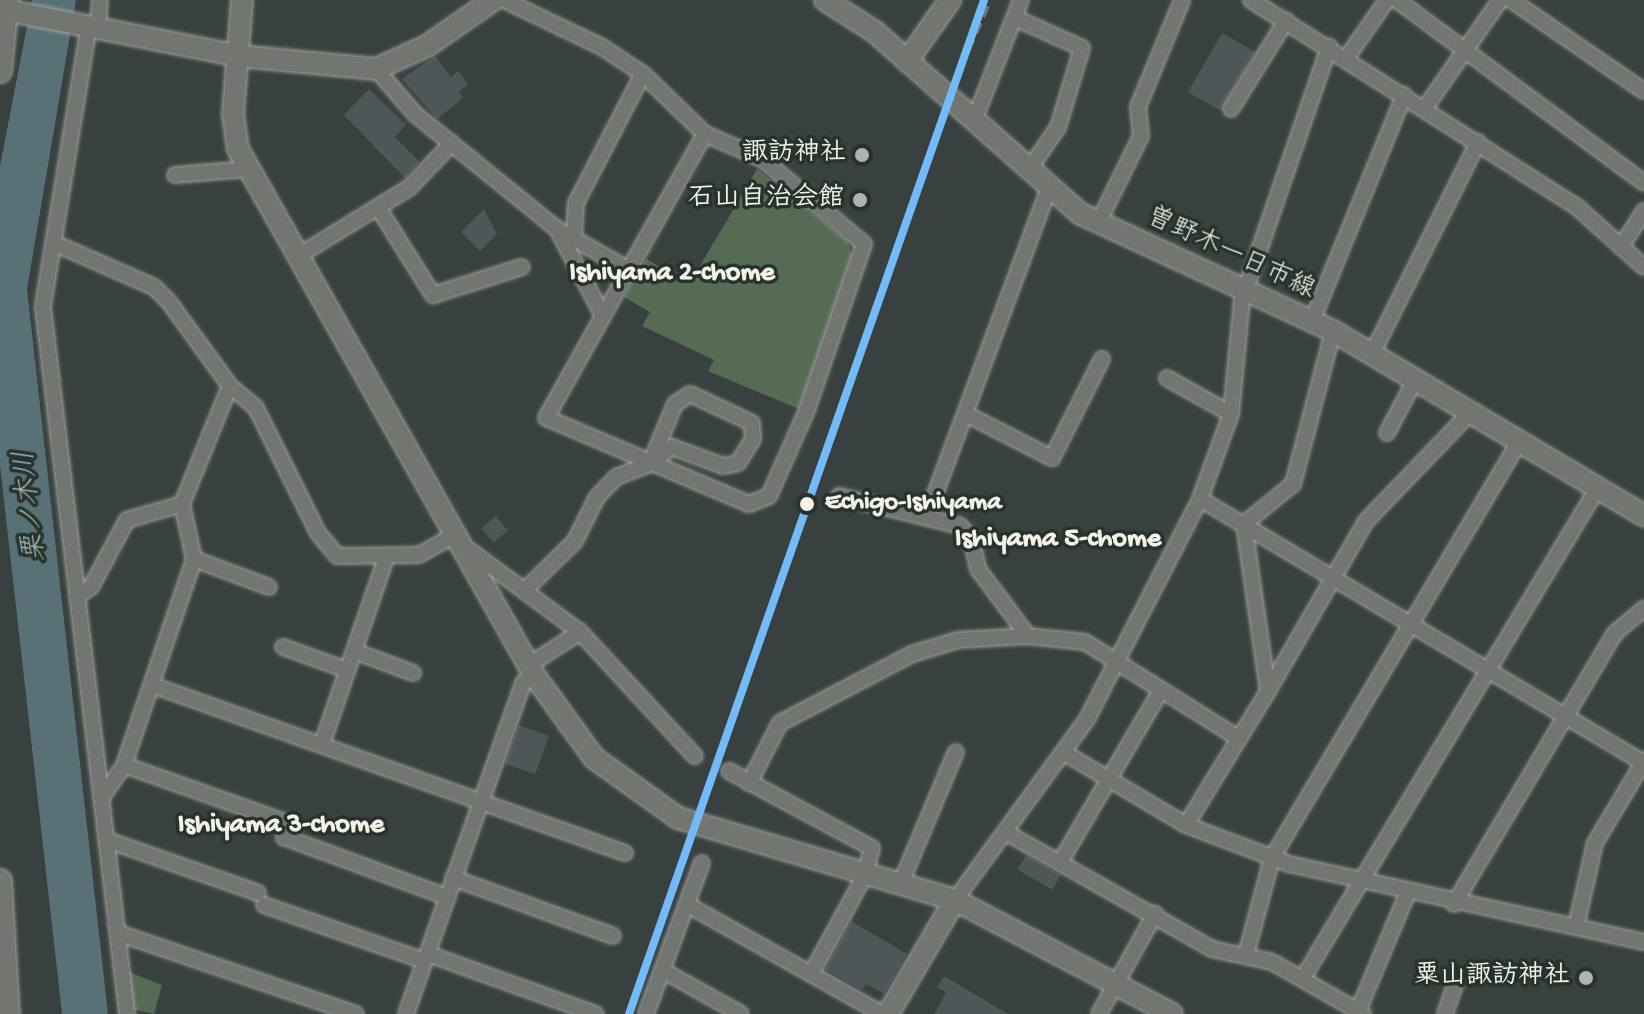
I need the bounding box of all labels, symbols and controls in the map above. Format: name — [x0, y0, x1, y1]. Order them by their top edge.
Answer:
place label: 諏訪神社 — [742, 139, 846, 171]
marker: 諏訪神社 — [853, 146, 871, 164]
place label: 石山自治会館 — [688, 184, 844, 216]
marker: 石山自治会館 — [851, 191, 869, 209]
street label: 曽野木一日市線 — [1141, 202, 1319, 308]
district label: Ishiyama 2-chome — [569, 257, 775, 291]
water label: 栗ノ木川 — [9, 449, 55, 563]
place label: Echigo-Ishiyama — [825, 488, 1002, 520]
marker: Echigo-Ishiyama — [796, 493, 818, 515]
district label: Ishiyama 5-chome — [955, 523, 1161, 557]
district label: Ishiyama 3-chome — [178, 809, 384, 843]
place label: 粟山諏訪神社 — [1414, 962, 1570, 994]
marker: 粟山諏訪神社 — [1577, 969, 1595, 987]

